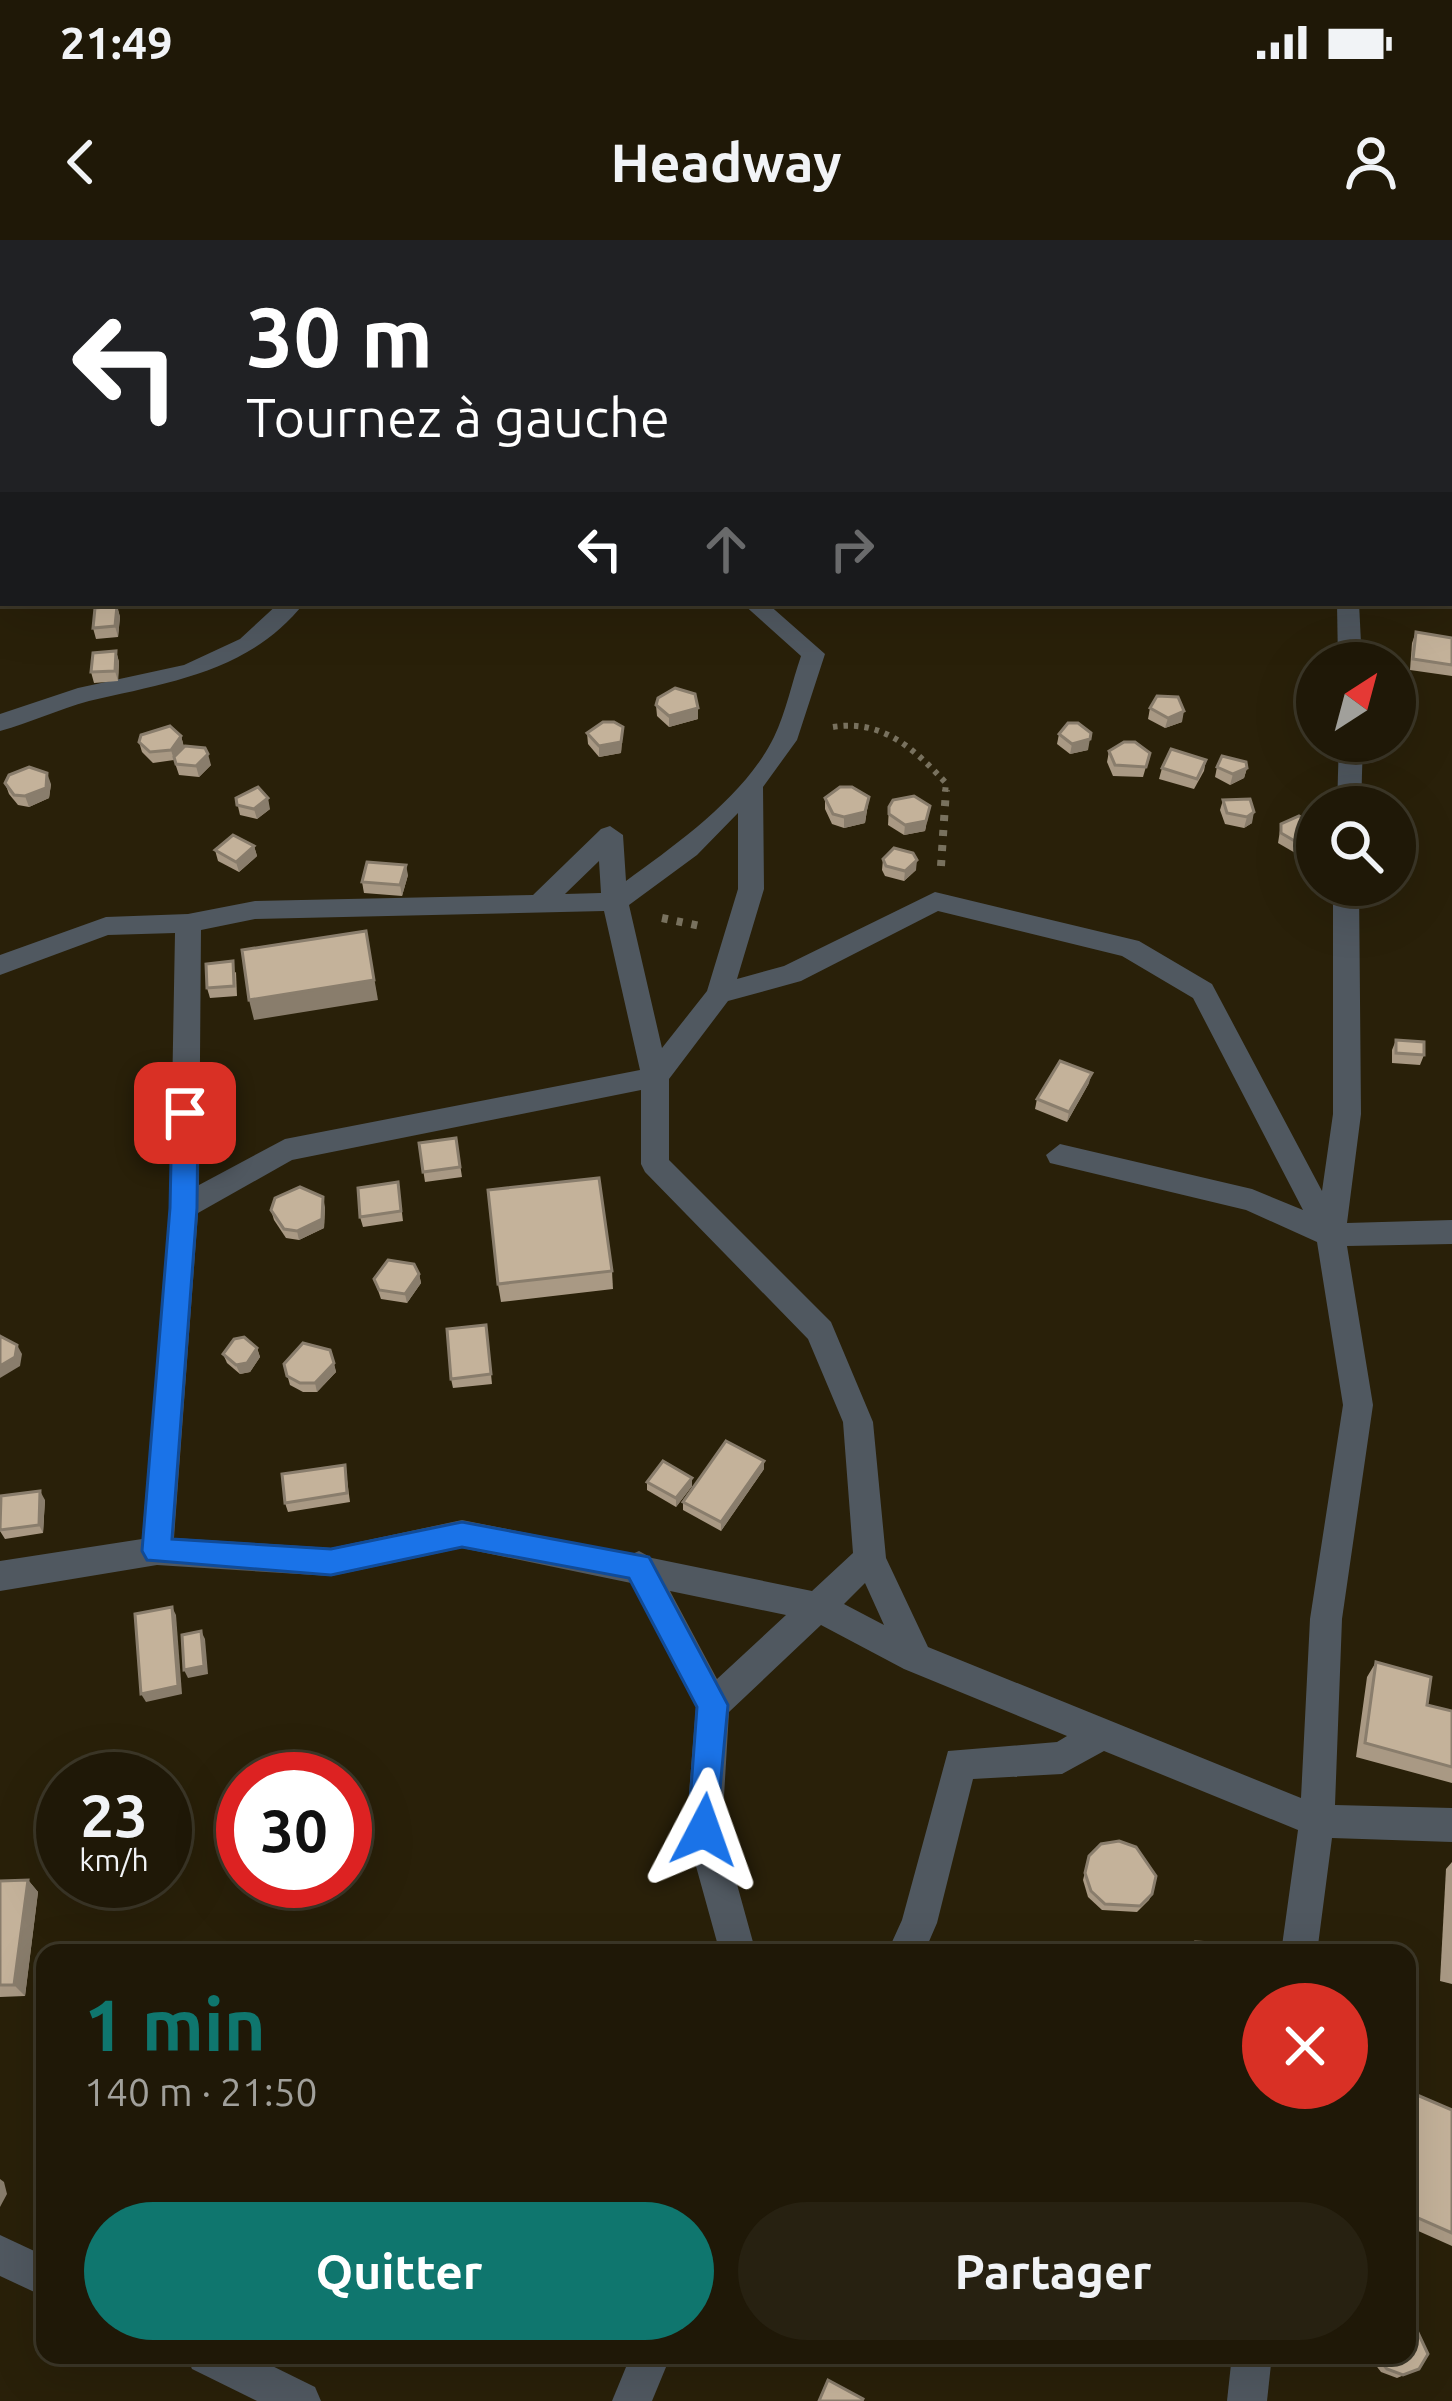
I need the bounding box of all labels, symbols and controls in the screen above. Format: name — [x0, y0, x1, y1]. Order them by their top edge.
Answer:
text: 21:49 — [60, 17, 173, 68]
icon: back — [48, 129, 114, 195]
icon: person — [1338, 129, 1404, 195]
text: Headway — [610, 132, 842, 192]
icon: left — [48, 288, 204, 444]
text: 30 m — [246, 289, 433, 383]
text: Tournez à gauche — [246, 387, 670, 447]
icon: left — [567, 516, 633, 582]
icon: ahead — [693, 516, 759, 582]
icon: right — [819, 516, 885, 582]
north arrow — [1296, 642, 1416, 762]
map controls — [1296, 642, 1416, 906]
button: search — [1296, 786, 1416, 906]
pin — [134, 1062, 236, 1164]
icon: arrive — [152, 1080, 218, 1146]
speed limit sign: 30 — [216, 1752, 372, 1908]
position arrow — [641, 1767, 767, 1893]
text: 23 — [80, 1781, 148, 1848]
text: km/h — [79, 1843, 149, 1877]
button: close — [1242, 1983, 1368, 2109]
text: 1 min — [84, 1984, 266, 2065]
text: 140 m · 21:50 — [84, 2070, 318, 2113]
button: Quitter — [84, 2202, 714, 2340]
button: Partager — [738, 2202, 1368, 2340]

